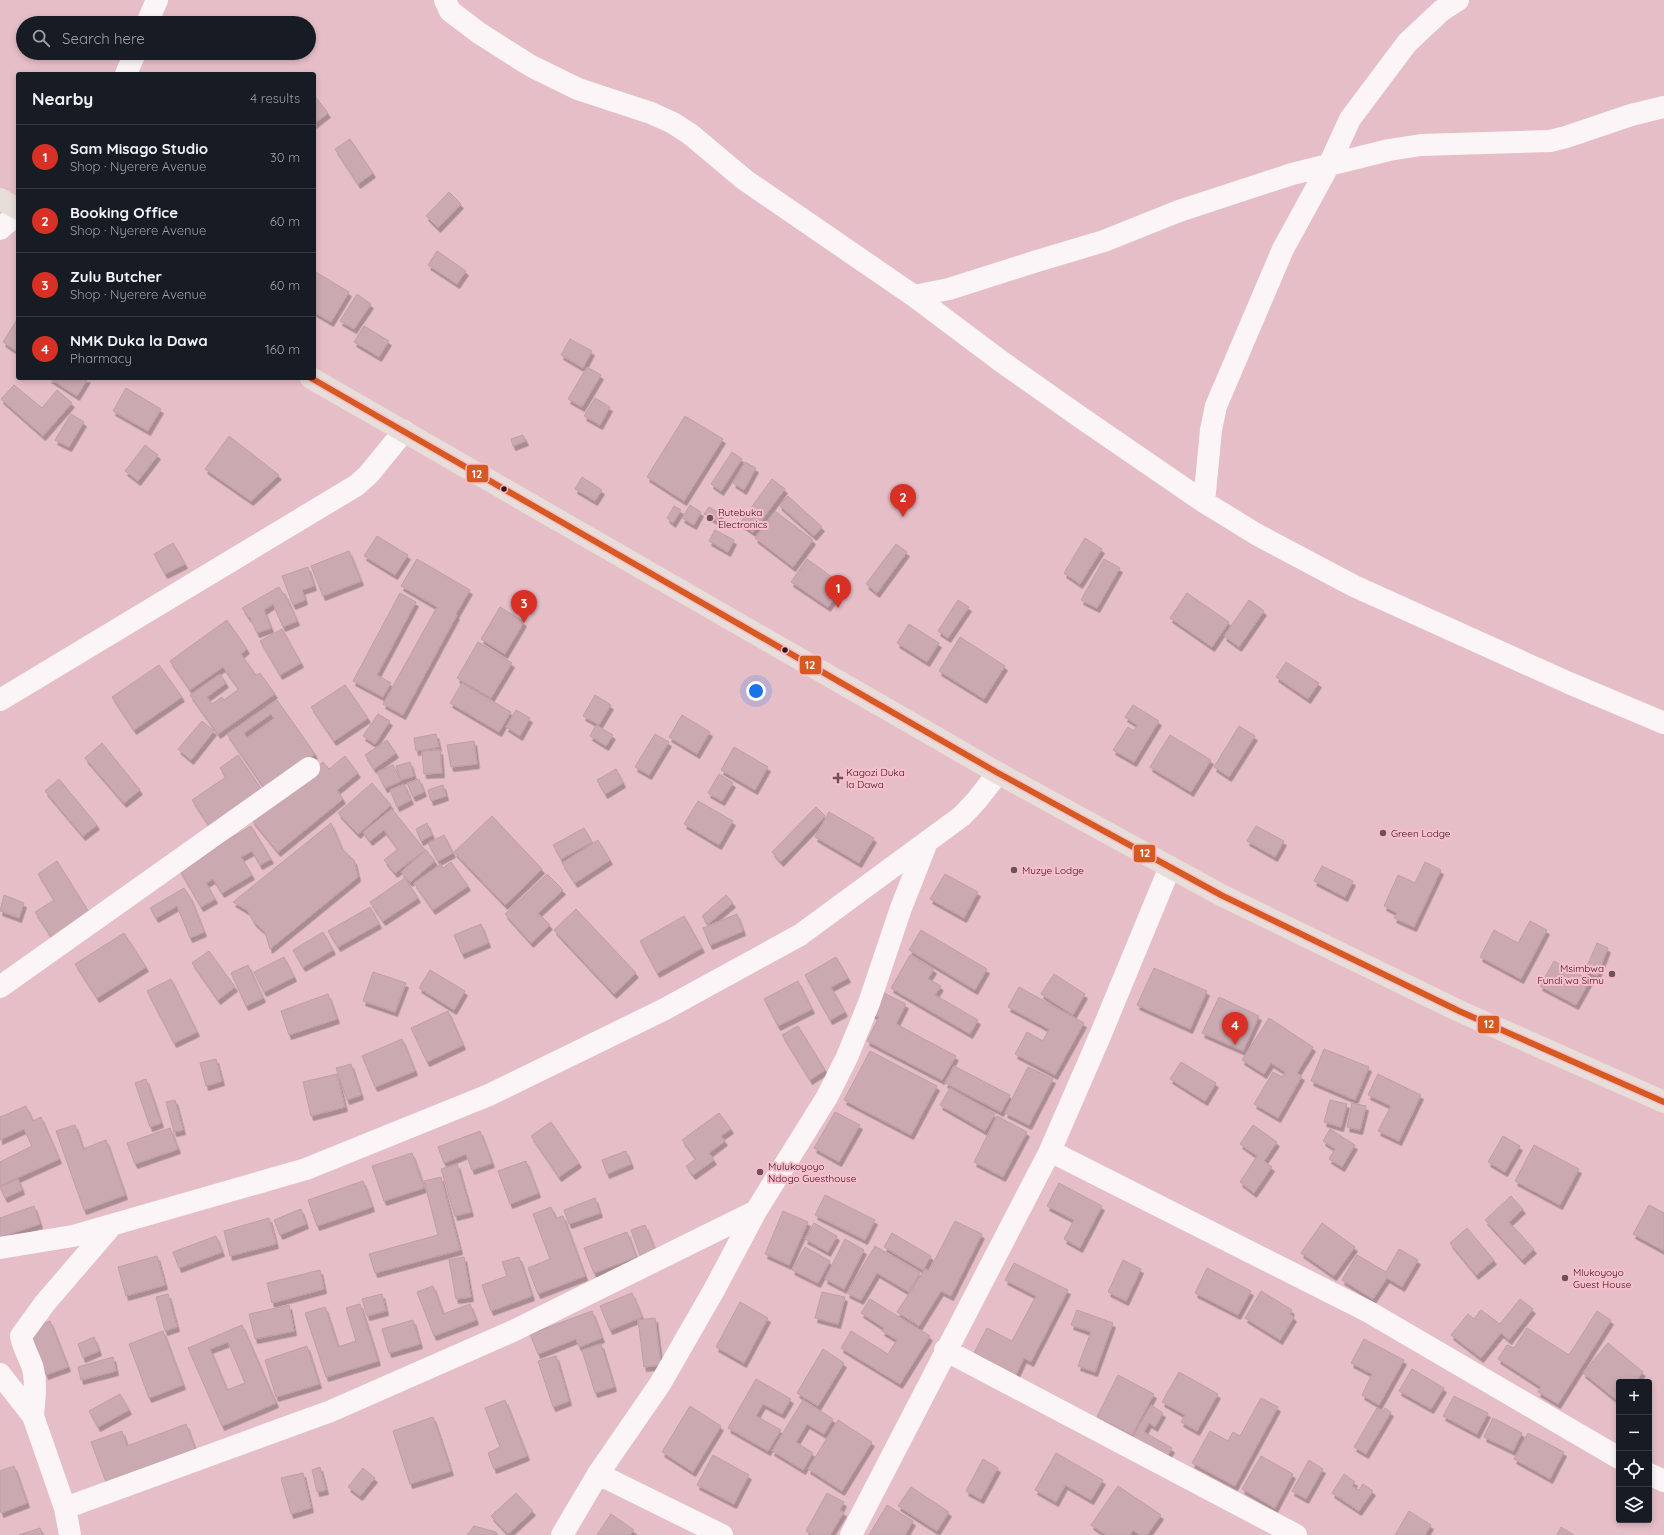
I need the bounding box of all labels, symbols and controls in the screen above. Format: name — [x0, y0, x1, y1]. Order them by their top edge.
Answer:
search box — [16, 16, 316, 60]
icon: search — [30, 27, 52, 49]
text: Search here — [62, 29, 145, 48]
text: Nearby — [32, 88, 93, 109]
text: 4 results — [250, 90, 300, 106]
text: Sam Misago Studio — [70, 139, 208, 158]
text: 1 — [42, 149, 48, 165]
text: 30 m — [270, 149, 300, 165]
text: Shop · Nyerere Avenue — [70, 158, 206, 174]
text: Booking Office — [70, 203, 178, 222]
text: 2 — [41, 213, 49, 229]
text: 60 m — [270, 213, 300, 229]
text: Shop · Nyerere Avenue — [70, 222, 206, 238]
text: Zulu Butcher — [70, 267, 162, 286]
text: 3 — [42, 277, 48, 293]
text: 60 m — [270, 277, 300, 293]
text: Shop · Nyerere Avenue — [70, 286, 206, 302]
text: NMK Duka la Dawa — [70, 331, 208, 350]
text: 4 — [41, 341, 49, 357]
text: 160 m — [265, 341, 300, 357]
text: Pharmacy — [70, 350, 132, 366]
line badge: 12 — [466, 464, 489, 483]
text: 12 — [472, 467, 482, 481]
unlabelled marker — [499, 484, 509, 494]
pin: 2 — [890, 484, 916, 517]
place label: Rutebuka Electronics — [718, 506, 768, 531]
marker: Rutebuka Electronics — [705, 513, 715, 523]
pin: 1 — [825, 575, 851, 608]
pin: 3 — [511, 590, 537, 623]
unlabelled marker — [780, 645, 790, 655]
line badge: 12 — [799, 655, 822, 675]
text: 12 — [805, 658, 815, 672]
your location — [746, 681, 766, 701]
place label: Kagozi Duka la Dawa — [846, 766, 905, 791]
marker: Kagozi Duka la Dawa — [833, 773, 843, 783]
place label: Green Lodge — [1391, 827, 1451, 840]
marker: Green Lodge — [1378, 828, 1388, 838]
line badge: 12 — [1133, 844, 1156, 863]
text: 12 — [1140, 846, 1150, 860]
place label: Muzye Lodge — [1022, 864, 1084, 877]
marker: Muzye Lodge — [1009, 865, 1019, 875]
place label: Msimbwa Fundi wa Simu — [1537, 962, 1604, 987]
marker: Msimbwa Fundi wa Simu — [1607, 969, 1617, 979]
pin: 4 — [1222, 1012, 1248, 1045]
line badge: 12 — [1477, 1015, 1500, 1034]
text: 12 — [1484, 1017, 1494, 1031]
place label: Mulukoyoyo Ndogo Guesthouse — [768, 1160, 857, 1185]
marker: Mulukoyoyo Ndogo Guesthouse — [755, 1167, 765, 1177]
place label: Mlukoyoyo Guest House — [1573, 1266, 1632, 1291]
marker: Mlukoyoyo Guest House — [1560, 1273, 1570, 1283]
map controls — [1616, 1379, 1652, 1523]
button: + — [1616, 1379, 1652, 1415]
button: − — [1616, 1415, 1652, 1451]
button: locate — [1616, 1451, 1652, 1487]
button: layers — [1616, 1487, 1652, 1523]

